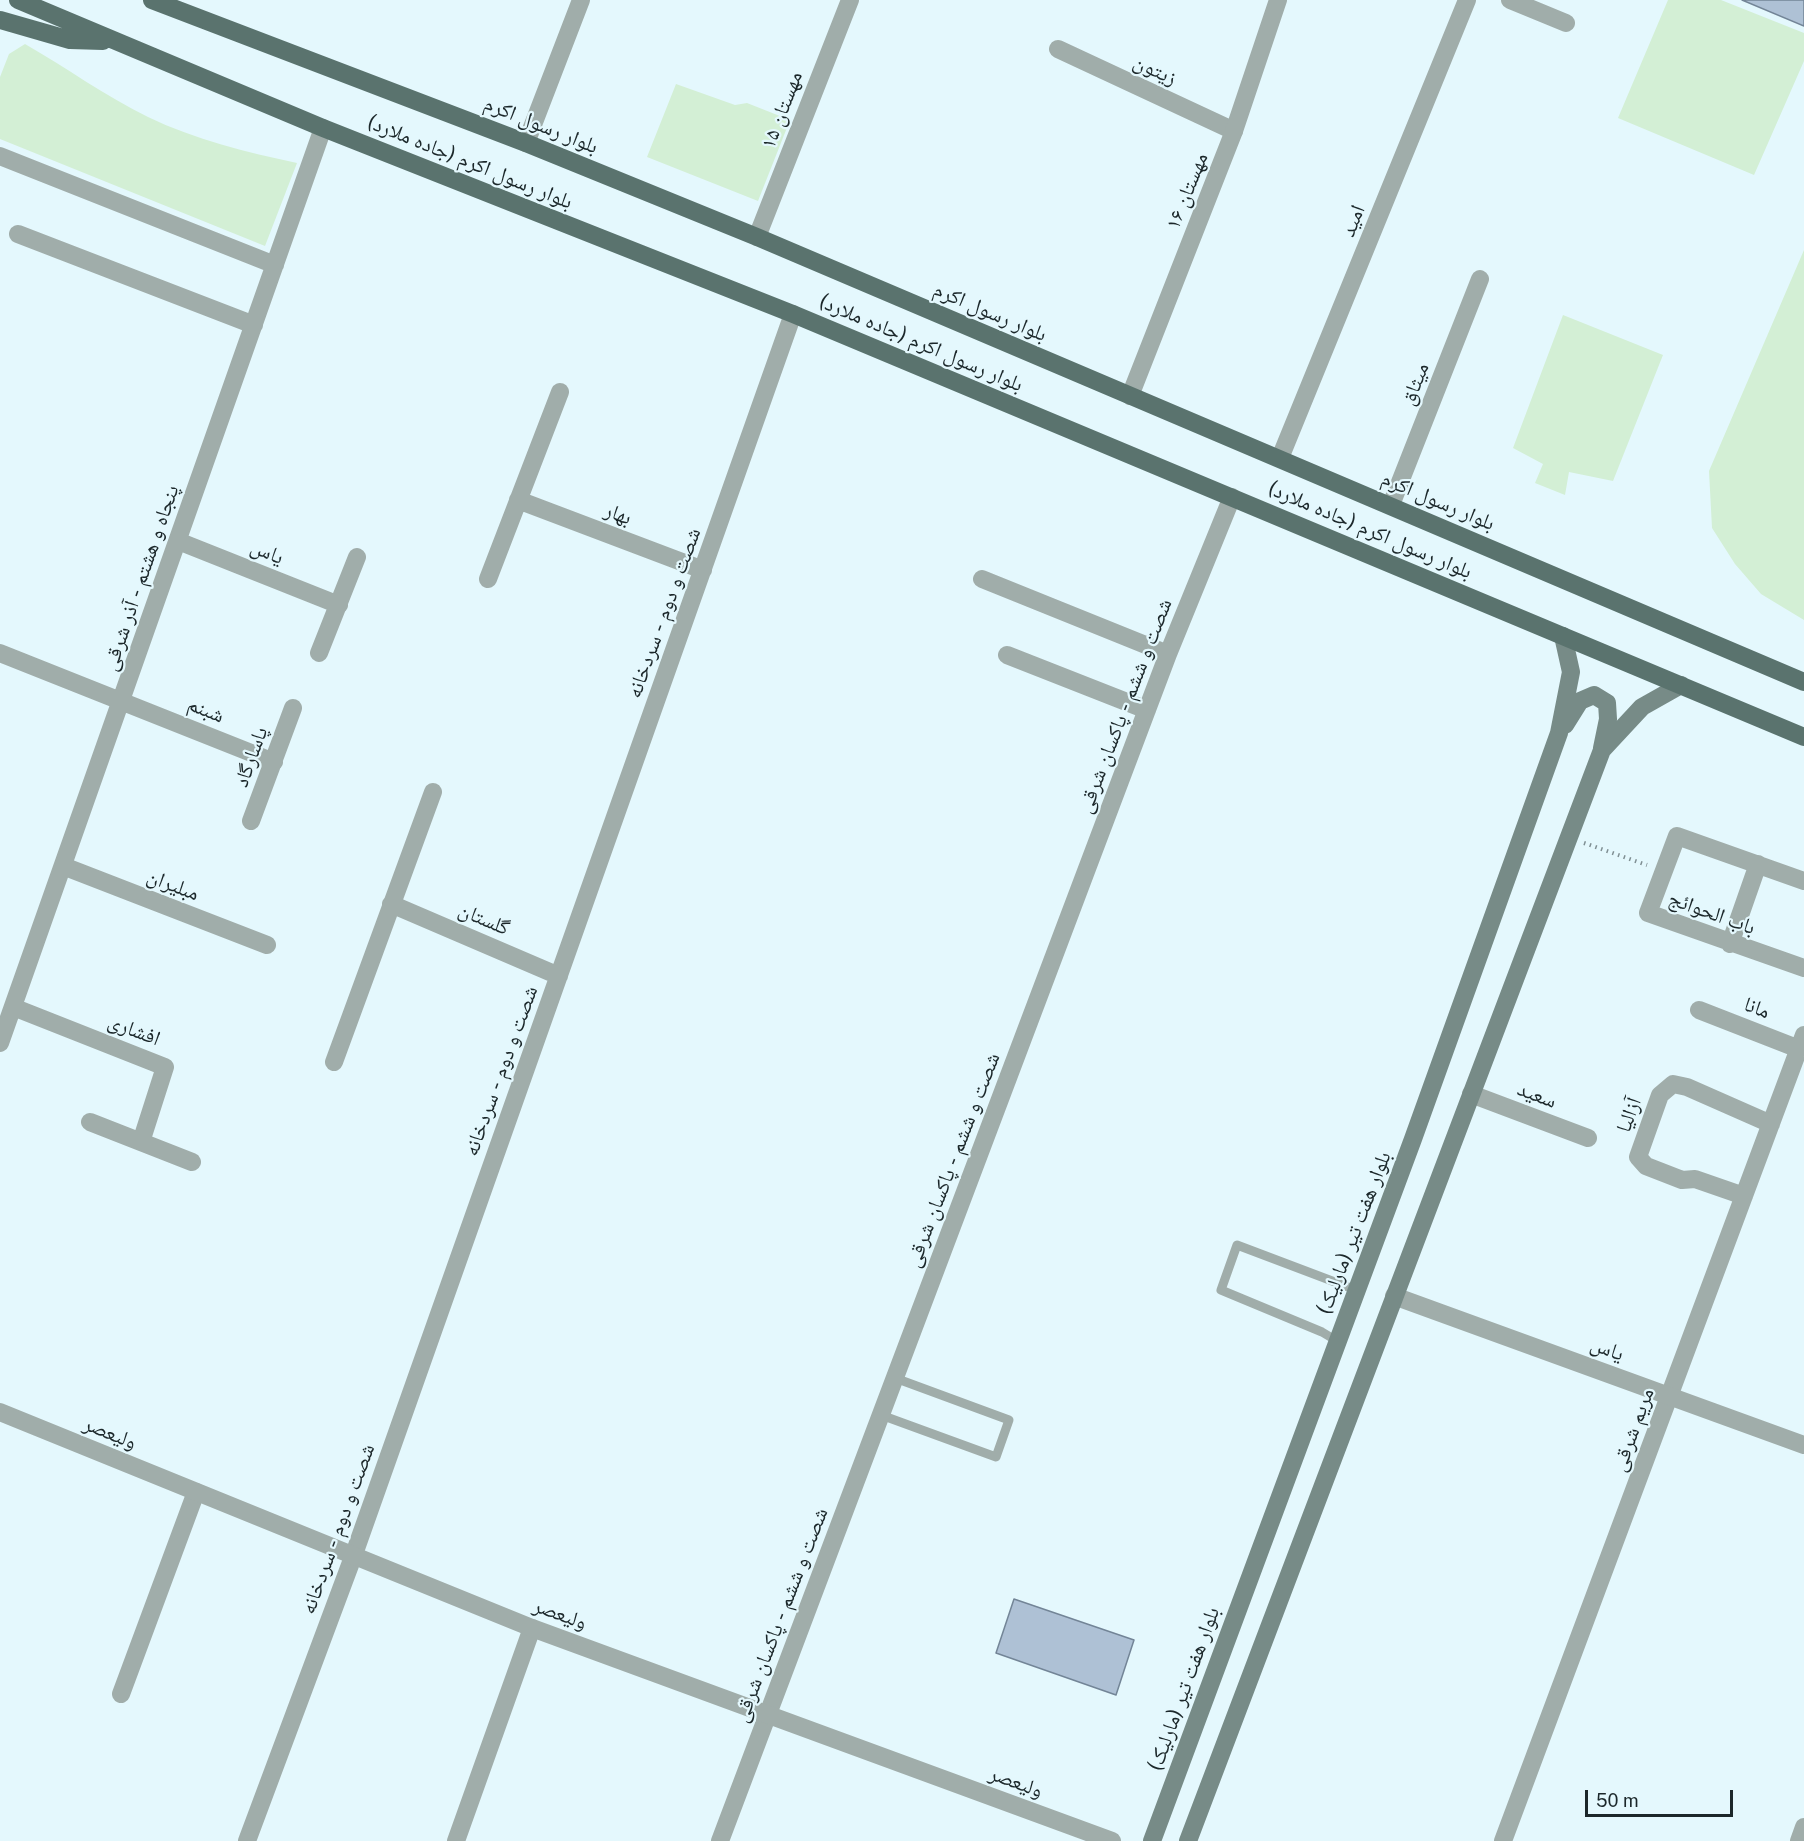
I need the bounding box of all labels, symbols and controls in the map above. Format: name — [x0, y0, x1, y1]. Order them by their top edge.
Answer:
street label: زیتون — [1129, 49, 1181, 91]
street label: مهستان ۱۵ — [756, 68, 808, 152]
street label: بلوار رسول اکرم — [480, 91, 602, 159]
street label: بلوار رسول اکرم (جاده ملارد) — [364, 109, 576, 215]
street label: مهستان ۱۶ — [1160, 149, 1214, 233]
street label: امید — [1335, 201, 1371, 241]
street label: بلوار رسول اکرم — [929, 277, 1051, 347]
street label: بلوار رسول اکرم (جاده ملارد) — [815, 289, 1027, 397]
street label: میثاق — [1395, 359, 1435, 409]
street label: بلوار رسول اکرم — [1377, 466, 1499, 536]
street label: بلوار رسول اکرم (جاده ملارد) — [1264, 476, 1476, 584]
street label: پنجاه و هشتم - آذر شرقی — [97, 482, 185, 674]
street label: بهار — [601, 497, 635, 531]
street label: شصت و دوم - سردخانه — [622, 524, 706, 702]
street label: یاس — [247, 534, 287, 570]
street label: شصت و ششم - پاکسان شرقی — [1072, 595, 1178, 817]
street label: شبنم — [184, 691, 228, 729]
street label: پاسارگاد — [228, 723, 274, 791]
street label: مبلیران — [143, 864, 203, 906]
street label: باب الحوائج — [1665, 886, 1759, 940]
street label: گلستان — [455, 897, 513, 941]
street label: شصت و دوم - سردخانه — [459, 982, 543, 1160]
street label: مانا — [1740, 992, 1774, 1024]
street label: افشاری — [104, 1009, 164, 1051]
street label: شصت و ششم - پاکسان شرقی — [900, 1049, 1006, 1271]
street label: سعید — [1514, 1076, 1560, 1114]
street label: آزالیا — [1611, 1094, 1647, 1136]
street label: بلوار هفت تیر (مارلیک) — [1311, 1148, 1397, 1318]
street label: یاس — [1587, 1331, 1627, 1367]
street label: مریم شرقی — [1606, 1385, 1660, 1475]
street label: ولیعصر — [80, 1411, 140, 1455]
street label: شصت و دوم - سردخانه — [296, 1440, 380, 1618]
street label: شصت و ششم - پاکسان شرقی — [728, 1504, 834, 1726]
street label: ولیعصر — [530, 1593, 590, 1635]
street label: بلوار هفت تیر (مارلیک) — [1143, 1604, 1225, 1774]
street label: ولیعصر — [986, 1761, 1046, 1803]
scale bar — [1588, 1778, 1736, 1816]
text: 50 m — [1596, 1790, 1639, 1811]

